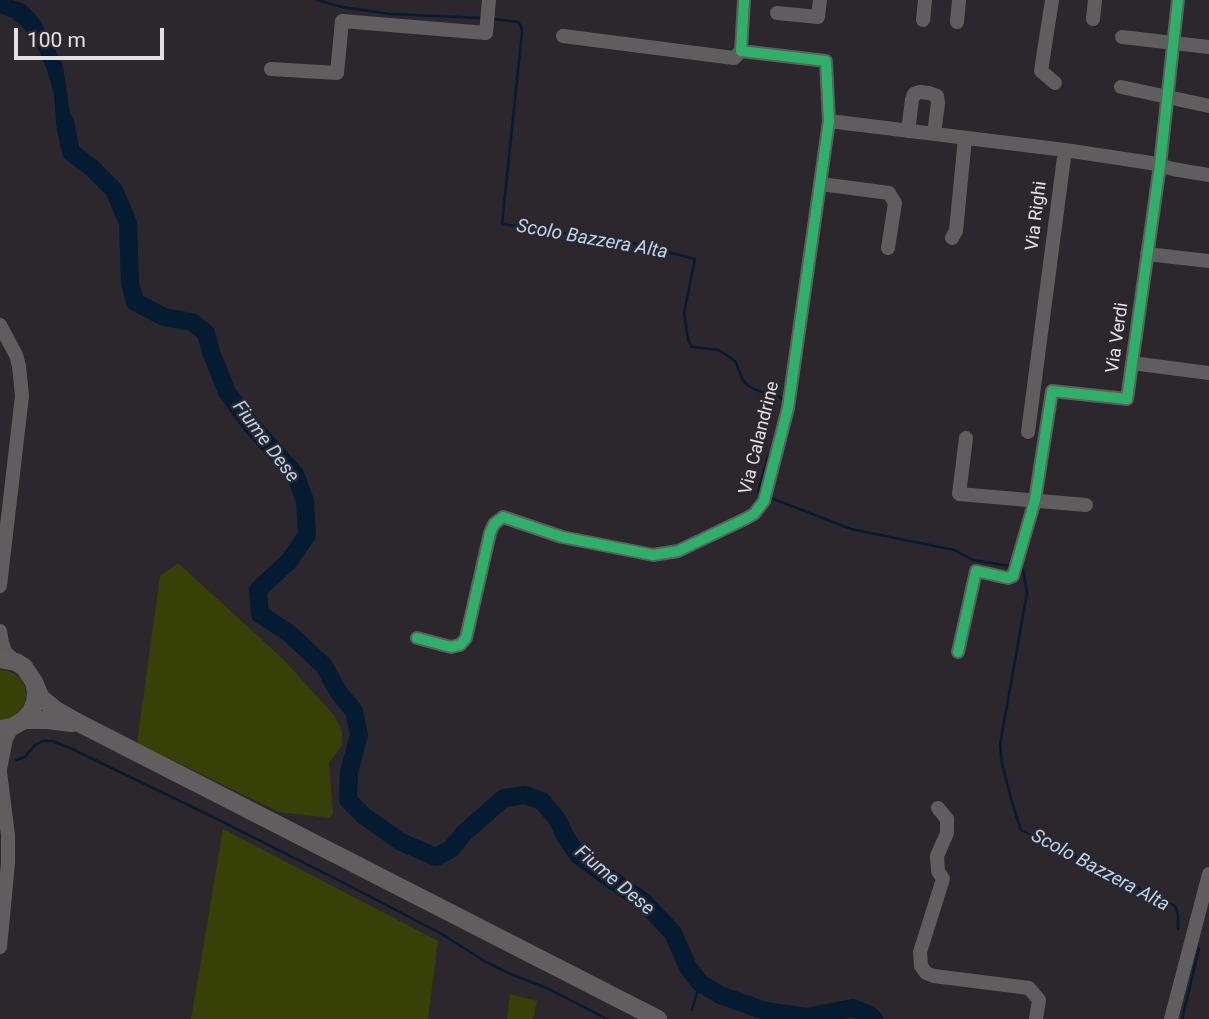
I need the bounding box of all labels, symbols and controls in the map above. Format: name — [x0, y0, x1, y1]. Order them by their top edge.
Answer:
scale bar — [18, 14, 168, 58]
text: 100 m — [27, 28, 86, 52]
street label: Via Righi — [1022, 180, 1052, 252]
water label: Scolo Bazzera Alta — [515, 215, 669, 265]
street label: Via Verdi — [1102, 301, 1134, 375]
street label: Via Calandrine — [736, 379, 784, 497]
water label: Fiume Dese — [227, 397, 303, 487]
water label: Scolo Bazzera Alta — [1027, 825, 1173, 917]
water label: Fiume Dese — [570, 841, 658, 921]

